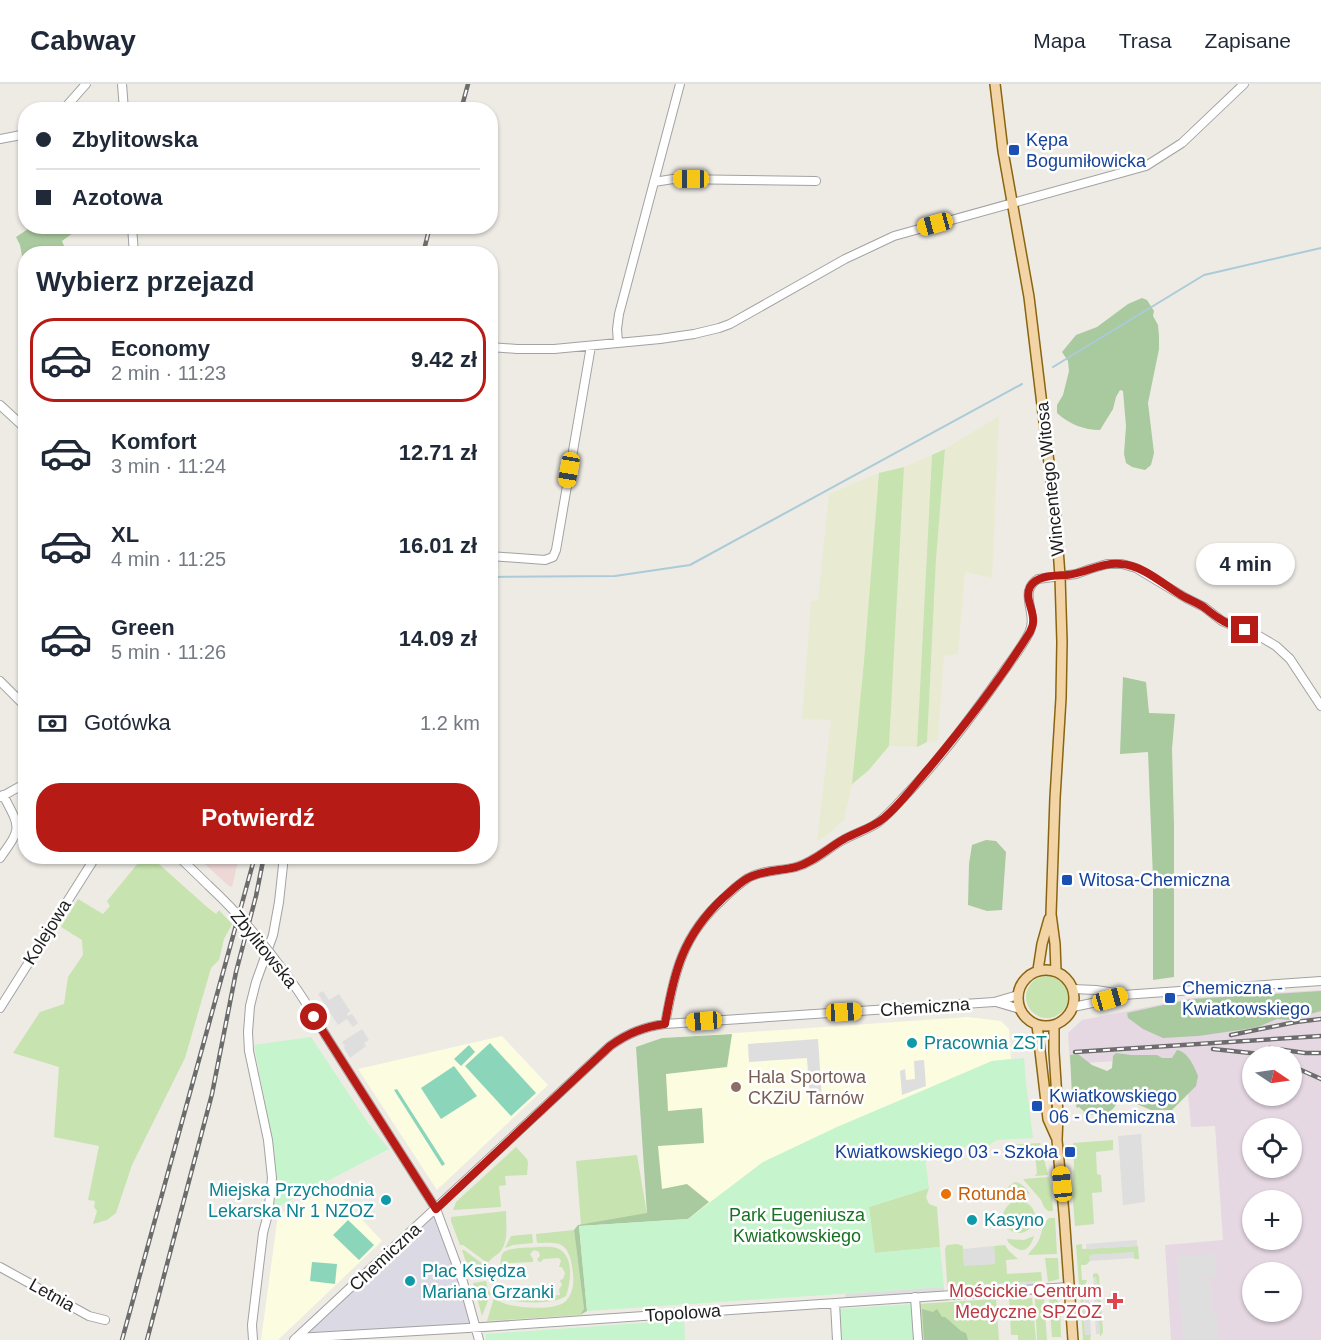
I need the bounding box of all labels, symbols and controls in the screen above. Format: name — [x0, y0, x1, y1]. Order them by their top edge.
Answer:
text: Cabway — [30, 25, 136, 56]
text: Mapa — [1033, 29, 1086, 52]
text: Trasa — [1119, 29, 1172, 52]
text: Zapisane — [1205, 29, 1291, 52]
text: Zbylitowska — [72, 127, 198, 152]
place label: Kępa Bogumiłowicka — [1026, 130, 1147, 171]
marker: Kępa Bogumiłowicka — [1007, 143, 1021, 157]
car — [673, 170, 709, 188]
text: Azotowa — [72, 185, 162, 210]
car — [915, 211, 955, 237]
text: Wybierz przejazd — [36, 267, 255, 297]
icon: car — [39, 333, 93, 387]
text: Economy — [111, 336, 210, 361]
text: 9.42 zł — [411, 347, 477, 372]
text: 2 min · 11:23 — [111, 362, 226, 384]
street label: Wincentego Witosa — [1032, 400, 1068, 557]
icon: car — [39, 426, 93, 480]
text: Komfort — [111, 429, 197, 454]
text: 12.71 zł — [399, 440, 477, 465]
car — [557, 451, 581, 489]
text: 3 min · 11:24 — [111, 455, 226, 477]
icon: car — [39, 519, 93, 573]
text: XL — [111, 522, 139, 547]
text: 16.01 zł — [399, 533, 477, 558]
callout: 4 min — [1196, 543, 1294, 585]
text: 4 min · 11:25 — [111, 548, 226, 570]
text: 4 min — [1219, 553, 1272, 575]
icon: car — [39, 612, 93, 666]
text: Green — [111, 615, 175, 640]
route end — [1231, 616, 1258, 643]
text: 14.09 zł — [399, 626, 477, 651]
text: 5 min · 11:26 — [111, 641, 226, 663]
icon: cash — [36, 707, 69, 740]
text: Gotówka — [84, 710, 171, 735]
text: 1.2 km — [420, 712, 480, 734]
button: Potwierdź — [36, 783, 480, 852]
place label: Witosa-Chemiczna — [1079, 870, 1231, 890]
marker: Witosa-Chemiczna — [1060, 873, 1074, 887]
street label: Kolejowa — [19, 895, 75, 968]
street label: Zbylitowska — [227, 906, 302, 993]
place label: Chemiczna - Kwiatkowskiego — [1182, 978, 1310, 1019]
car — [1090, 985, 1130, 1013]
marker: Chemiczna - Kwiatkowskiego — [1163, 991, 1177, 1005]
street label: Chemiczna — [879, 994, 972, 1020]
car — [826, 1002, 862, 1022]
route start — [300, 1003, 327, 1030]
car — [685, 1011, 723, 1031]
place label: Pracownia ZST — [924, 1033, 1047, 1053]
marker: Pracownia ZST — [905, 1036, 919, 1050]
north arrow — [1242, 1046, 1302, 1106]
map controls — [1242, 1046, 1302, 1322]
place label: Hala Sportowa CKZiU Tarnów — [748, 1067, 867, 1108]
marker: Hala Sportowa CKZiU Tarnów — [729, 1080, 743, 1094]
place label: Kwiatkowskiego 06 - Chemiczna — [1049, 1086, 1177, 1127]
marker: Kwiatkowskiego 06 - Chemiczna — [1030, 1099, 1044, 1113]
button: locate — [1242, 1118, 1302, 1178]
place label: Kwiatkowskiego 03 - Szkoła — [835, 1142, 1059, 1162]
marker: Kwiatkowskiego 03 - Szkoła — [1063, 1145, 1077, 1159]
car — [1051, 1165, 1073, 1203]
place label: Miejska Przychodnia Lekarska Nr 1 NZOZ — [208, 1180, 375, 1221]
place label: Rotunda — [958, 1184, 1027, 1204]
marker: Rotunda — [939, 1187, 953, 1201]
button: + — [1242, 1190, 1302, 1250]
marker: Miejska Przychodnia Lekarska Nr 1 NZOZ — [379, 1193, 393, 1207]
park label: Park Eugeniusza Kwiatkowskiego — [729, 1205, 866, 1246]
place label: Kasyno — [984, 1210, 1044, 1230]
marker: Kasyno — [965, 1213, 979, 1227]
street label: Chemiczna — [345, 1218, 425, 1295]
place label: Plac Księdza Mariana Grzanki — [422, 1261, 554, 1302]
button: − — [1242, 1262, 1302, 1322]
street label: Letnia — [26, 1274, 79, 1316]
marker: Plac Księdza Mariana Grzanki — [403, 1274, 417, 1288]
place label: Mościckie Centrum Medyczne SPZOZ — [949, 1281, 1102, 1322]
marker: Mościckie Centrum Medyczne SPZOZ — [1106, 1292, 1124, 1310]
street label: Topolowa — [644, 1300, 723, 1326]

